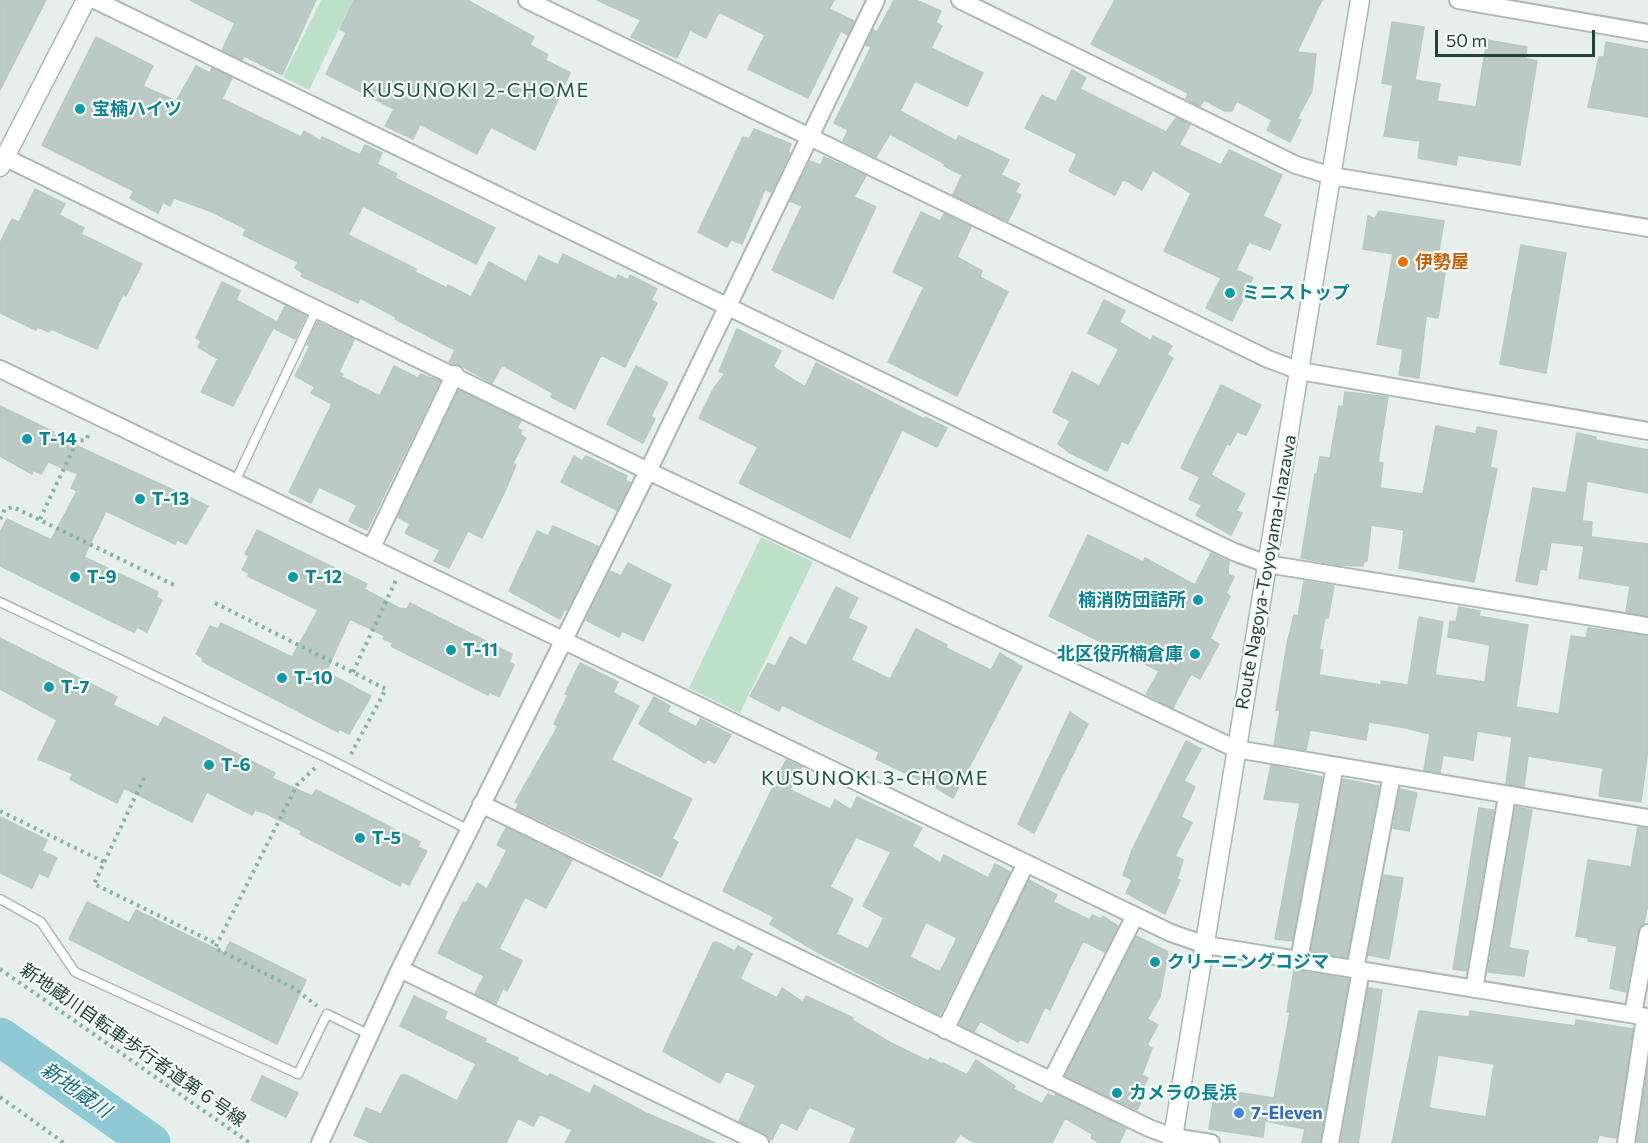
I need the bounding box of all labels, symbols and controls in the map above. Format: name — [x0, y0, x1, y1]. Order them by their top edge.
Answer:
scale bar — [1438, 18, 1598, 56]
text: 50 m — [1446, 29, 1487, 51]
district label: KUSUNOKI 2-CHOME — [362, 78, 590, 102]
place label: 宝楠ハイツ — [92, 98, 182, 120]
marker: 宝楠ハイツ — [73, 102, 87, 116]
place label: 伊勢屋 — [1415, 251, 1469, 273]
marker: 伊勢屋 — [1396, 255, 1410, 269]
place label: ミニストップ — [1242, 282, 1350, 304]
marker: ミニストップ — [1223, 286, 1237, 300]
place label: T-14 — [39, 428, 77, 450]
marker: T-14 — [20, 432, 34, 446]
street label: Route Nagoya-Toyoyama-Inazawa — [1231, 433, 1301, 711]
place label: T-13 — [152, 488, 189, 510]
marker: T-13 — [133, 492, 147, 506]
place label: T-9 — [87, 566, 117, 588]
place label: T-12 — [305, 566, 342, 588]
marker: T-9 — [68, 570, 82, 584]
marker: T-12 — [286, 570, 300, 584]
place label: 楠消防団詰所 — [1078, 589, 1186, 611]
marker: 楠消防団詰所 — [1191, 593, 1205, 607]
place label: T-11 — [463, 639, 498, 661]
marker: T-11 — [444, 643, 458, 657]
place label: 北区役所楠倉庫 — [1057, 643, 1183, 665]
marker: 北区役所楠倉庫 — [1188, 647, 1202, 661]
place label: T-10 — [294, 667, 333, 689]
marker: T-10 — [275, 671, 289, 685]
place label: T-7 — [61, 676, 89, 698]
marker: T-7 — [42, 680, 56, 694]
place label: T-6 — [221, 754, 251, 776]
marker: T-6 — [202, 758, 216, 772]
district label: KUSUNOKI 3-CHOME — [761, 766, 989, 790]
place label: T-5 — [372, 827, 401, 849]
marker: T-5 — [353, 831, 367, 845]
place label: クリーニングコジマ — [1167, 951, 1329, 973]
marker: クリーニングコジマ — [1148, 955, 1162, 969]
street label: 新地蔵川自転車歩行者道第６号線 — [16, 959, 250, 1131]
water label: 新地蔵川 — [36, 1057, 116, 1123]
place label: カメラの長浜 — [1129, 1082, 1237, 1104]
marker: カメラの長浜 — [1110, 1086, 1124, 1100]
place label: 7-Eleven — [1251, 1102, 1323, 1124]
marker: 7-Eleven — [1232, 1106, 1246, 1120]

